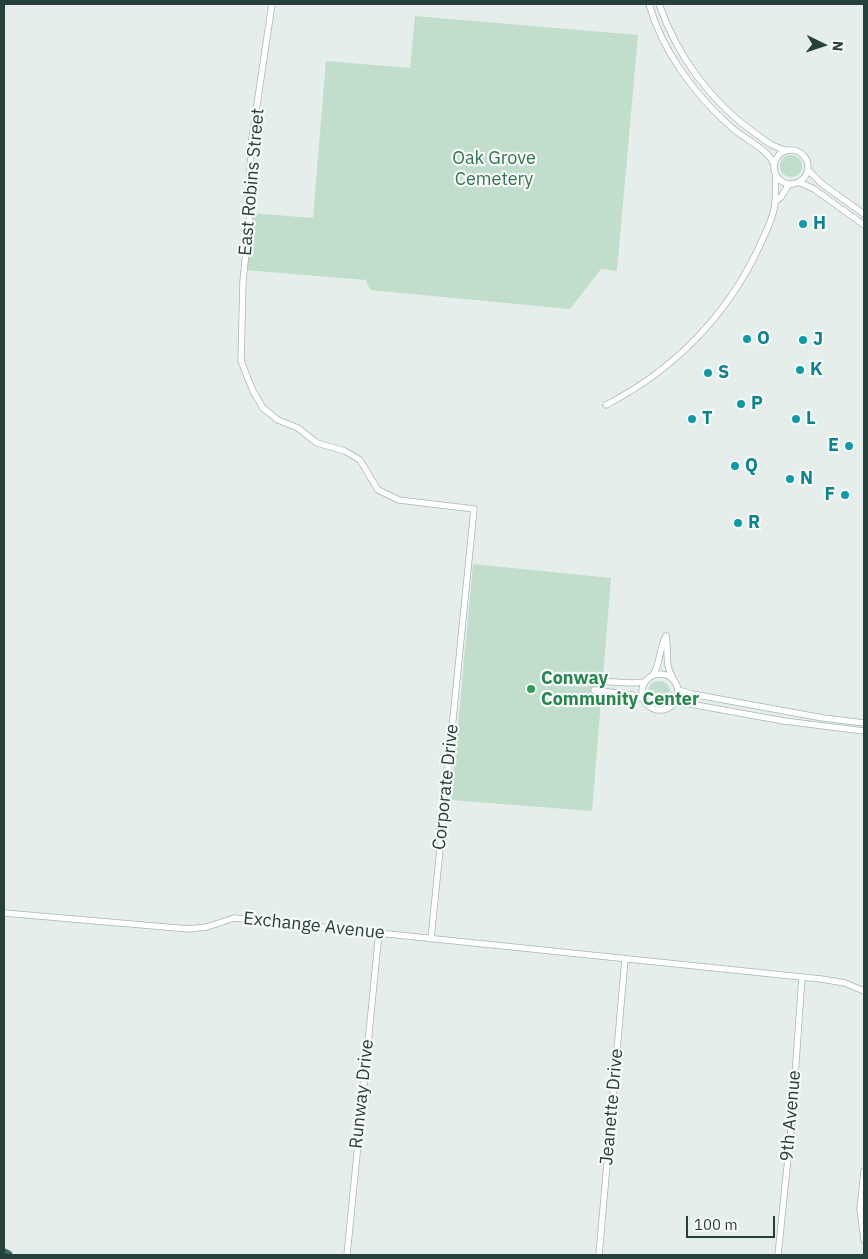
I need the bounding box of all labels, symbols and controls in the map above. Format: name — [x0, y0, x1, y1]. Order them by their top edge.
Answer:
north arrow — [798, 20, 848, 70]
text: N — [829, 40, 847, 52]
street label: East Robins Street — [235, 107, 269, 257]
park label: Oak Grove Cemetery — [452, 148, 536, 190]
place label: H — [813, 213, 826, 235]
marker: H — [797, 218, 809, 230]
place label: O — [757, 328, 770, 350]
place label: J — [813, 329, 823, 351]
marker: O — [741, 333, 753, 345]
marker: J — [797, 334, 809, 346]
place label: K — [810, 359, 823, 381]
place label: S — [718, 362, 729, 384]
marker: K — [794, 364, 806, 376]
marker: S — [702, 367, 714, 379]
place label: P — [751, 393, 763, 415]
marker: P — [735, 398, 747, 410]
place label: T — [702, 408, 713, 430]
place label: L — [806, 408, 816, 430]
marker: T — [686, 413, 698, 425]
marker: L — [790, 413, 802, 425]
place label: E — [828, 435, 839, 457]
marker: E — [843, 440, 855, 452]
place label: Q — [745, 455, 758, 477]
marker: Q — [729, 460, 741, 472]
place label: N — [800, 468, 813, 490]
marker: N — [784, 473, 796, 485]
place label: F — [824, 484, 835, 506]
marker: F — [839, 489, 851, 501]
place label: R — [748, 512, 760, 534]
marker: R — [732, 517, 744, 529]
place label: Conway Community Center — [541, 668, 699, 711]
marker: Conway Community Center — [525, 683, 537, 695]
street label: Corporate Drive — [429, 723, 463, 851]
street label: Exchange Avenue — [242, 908, 386, 944]
street label: Runway Drive — [346, 1038, 378, 1150]
street label: Jeanette Drive — [596, 1048, 628, 1166]
street label: 9th Avenue — [776, 1069, 806, 1163]
scale bar — [688, 1206, 777, 1238]
text: 100 m — [694, 1215, 738, 1234]

